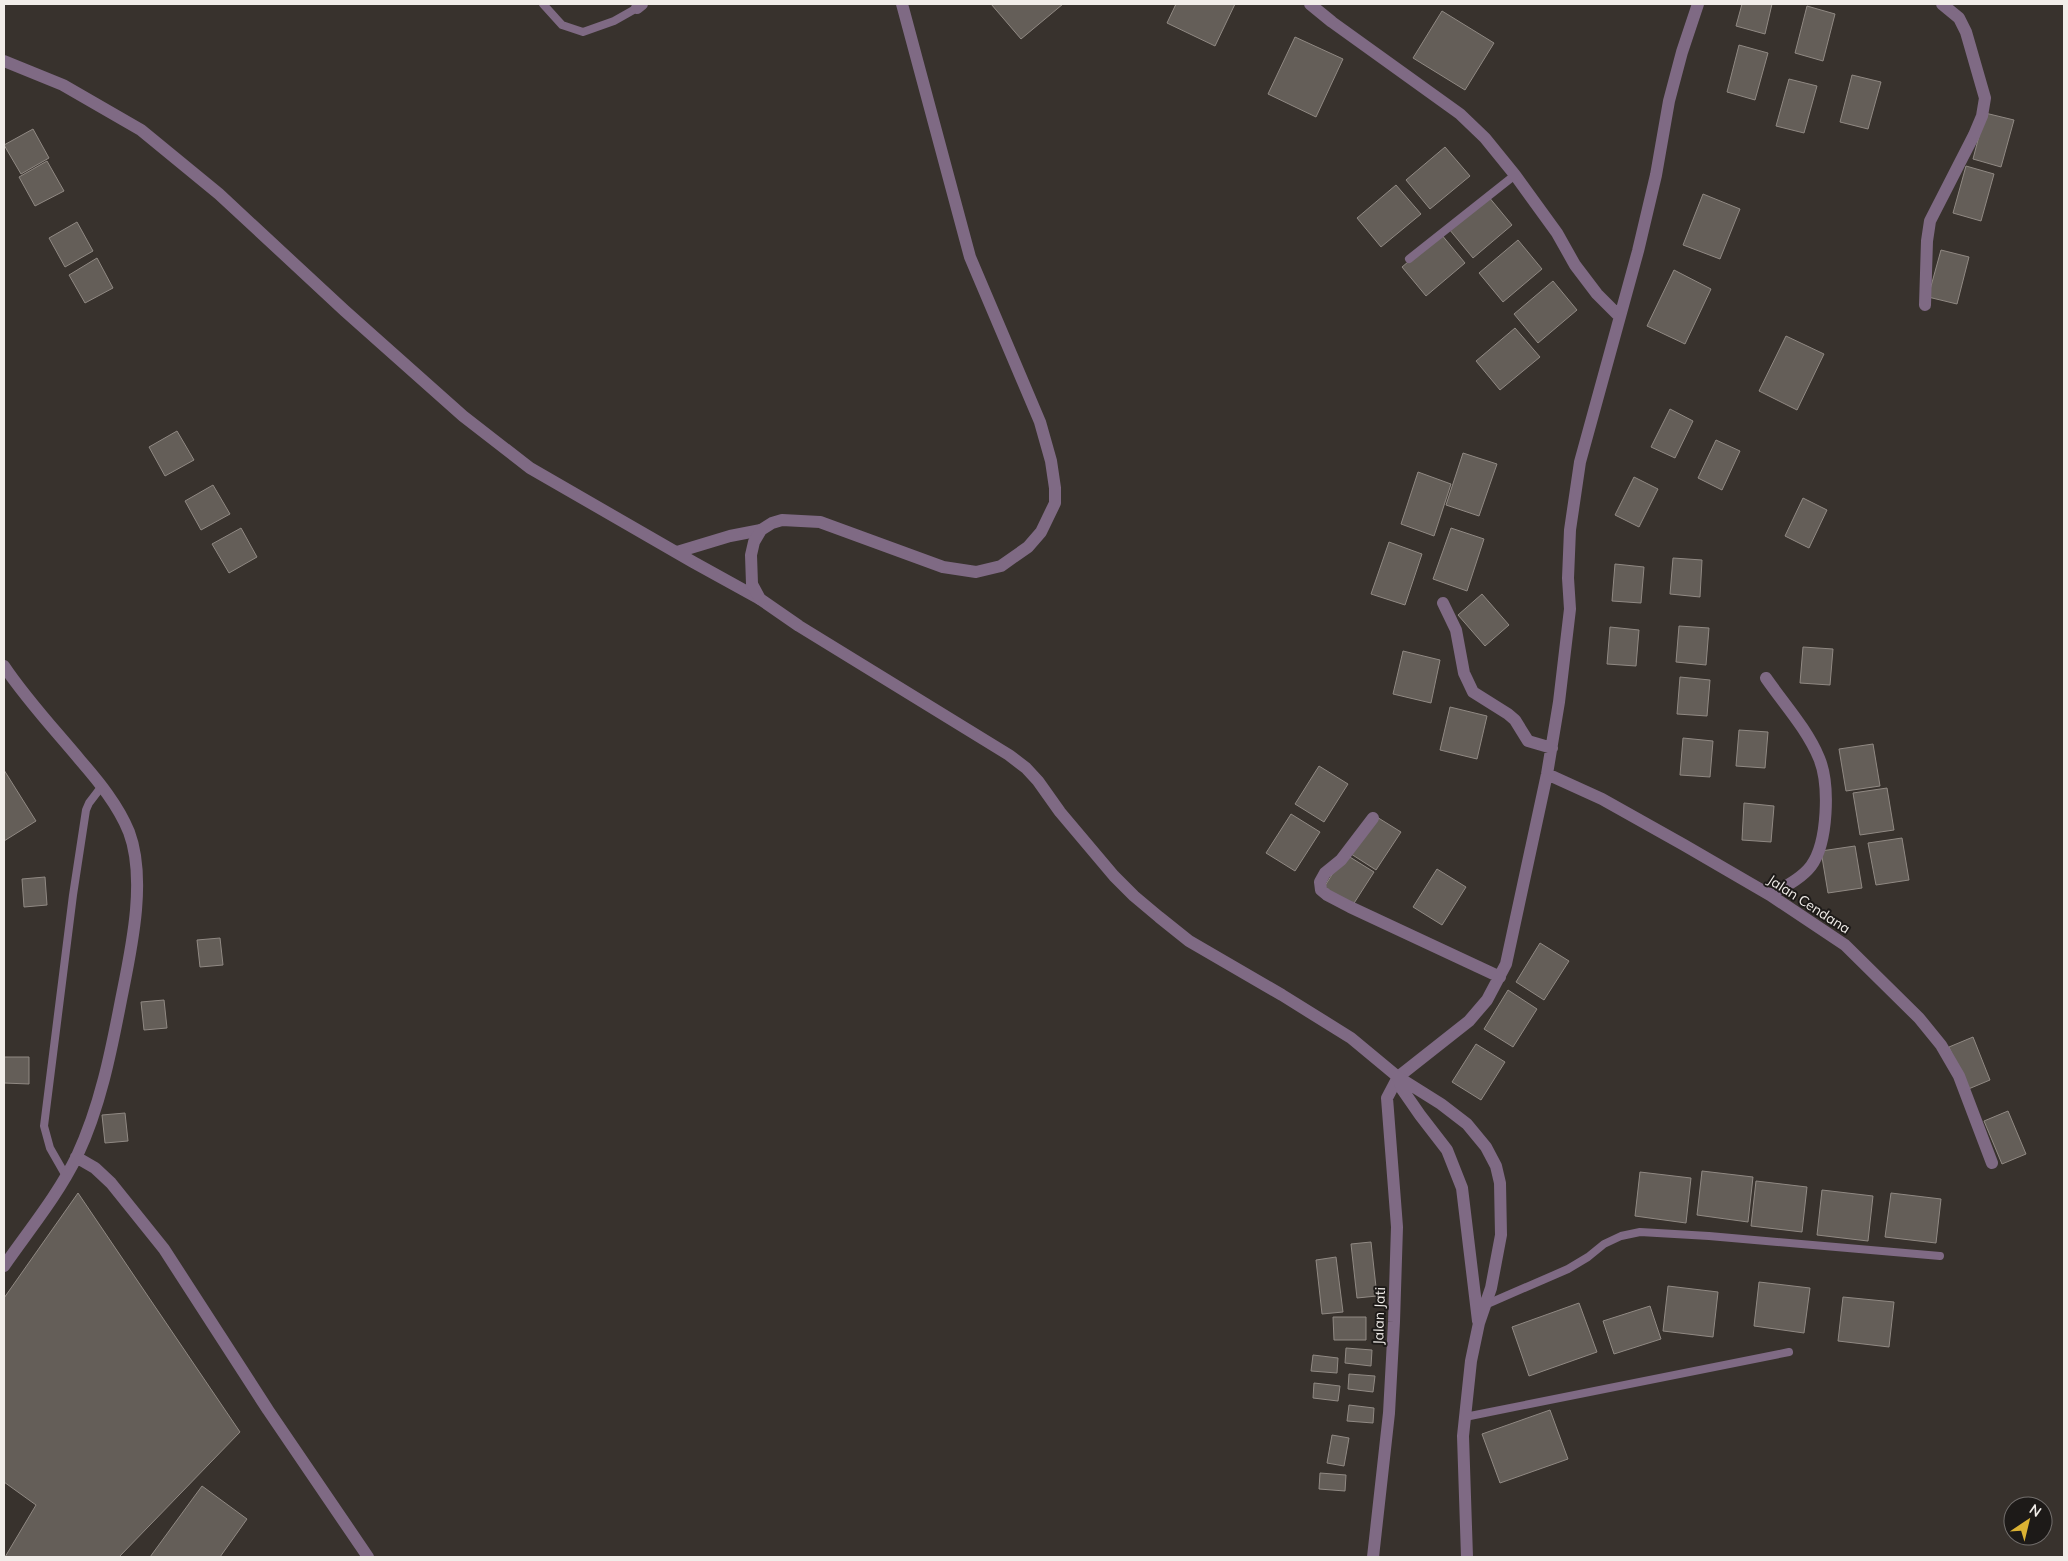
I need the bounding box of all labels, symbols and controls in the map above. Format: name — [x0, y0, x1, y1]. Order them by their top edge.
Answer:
street label: Jalan Cendana — [1764, 871, 1854, 937]
street label: Jalan Jati — [1369, 1287, 1389, 1345]
north arrow — [2003, 1496, 2053, 1546]
text: N — [2026, 1500, 2045, 1521]

